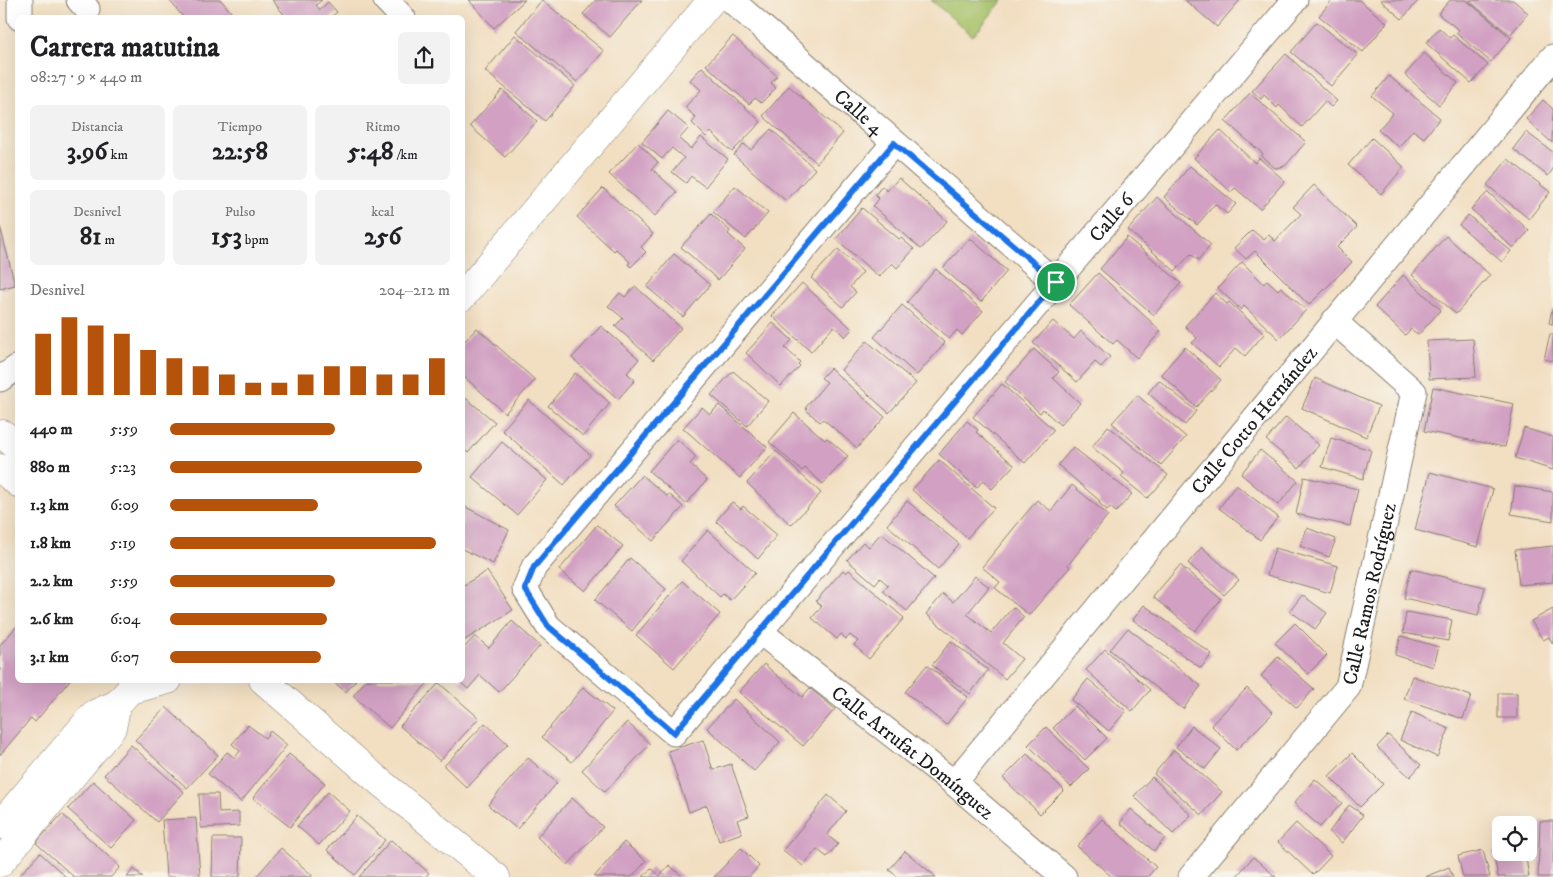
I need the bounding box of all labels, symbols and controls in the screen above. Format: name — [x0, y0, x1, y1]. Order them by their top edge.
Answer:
text: Carrera matutina — [30, 30, 219, 65]
button: share — [398, 32, 450, 84]
text: 08:27 · 9 × 440 m — [30, 67, 142, 87]
street label: Calle 4 — [828, 84, 889, 142]
text: Distancia — [71, 118, 123, 136]
text: Tiempo — [218, 118, 262, 136]
text: Ritmo — [365, 118, 400, 136]
text: 3.96 — [67, 136, 107, 167]
text: 22:58 — [212, 136, 268, 167]
text: 5:48 — [348, 136, 393, 167]
text: km — [107, 146, 128, 164]
text: /km — [393, 146, 418, 164]
street label: Calle 6 — [1084, 188, 1140, 248]
text: Desnivel — [73, 203, 121, 221]
text: Pulso — [225, 203, 255, 221]
text: kcal — [371, 203, 394, 221]
text: 81 — [80, 221, 101, 252]
text: 153 — [211, 221, 242, 252]
text: 256 — [364, 221, 401, 252]
text: m — [101, 231, 115, 249]
text: bpm — [242, 231, 269, 249]
pin — [1035, 261, 1077, 303]
icon: arrive — [1042, 268, 1070, 296]
text: Desnivel — [30, 280, 85, 300]
text: 204–212 m — [379, 280, 450, 300]
street label: Calle Cotto Hernández — [1186, 341, 1324, 500]
text: 440 m — [30, 419, 72, 439]
text: 5:59 — [110, 419, 138, 439]
text: 880 m — [30, 457, 70, 477]
text: 5:23 — [110, 457, 136, 477]
text: 1.3 km — [30, 495, 69, 515]
text: 6:09 — [110, 495, 139, 515]
street label: Calle Ramos Rodríguez — [1338, 500, 1403, 687]
text: 1.8 km — [30, 533, 71, 553]
text: 5:19 — [110, 533, 136, 553]
text: 2.2 km — [30, 571, 73, 591]
text: 5:59 — [110, 571, 138, 591]
text: 2.6 km — [30, 609, 74, 629]
text: 6:04 — [110, 609, 140, 629]
text: 3.1 km — [30, 647, 69, 667]
text: 6:07 — [110, 647, 140, 667]
street label: Calle Arrufat Domínguez — [826, 681, 999, 826]
map controls — [1492, 816, 1537, 861]
button: locate — [1492, 816, 1537, 861]

